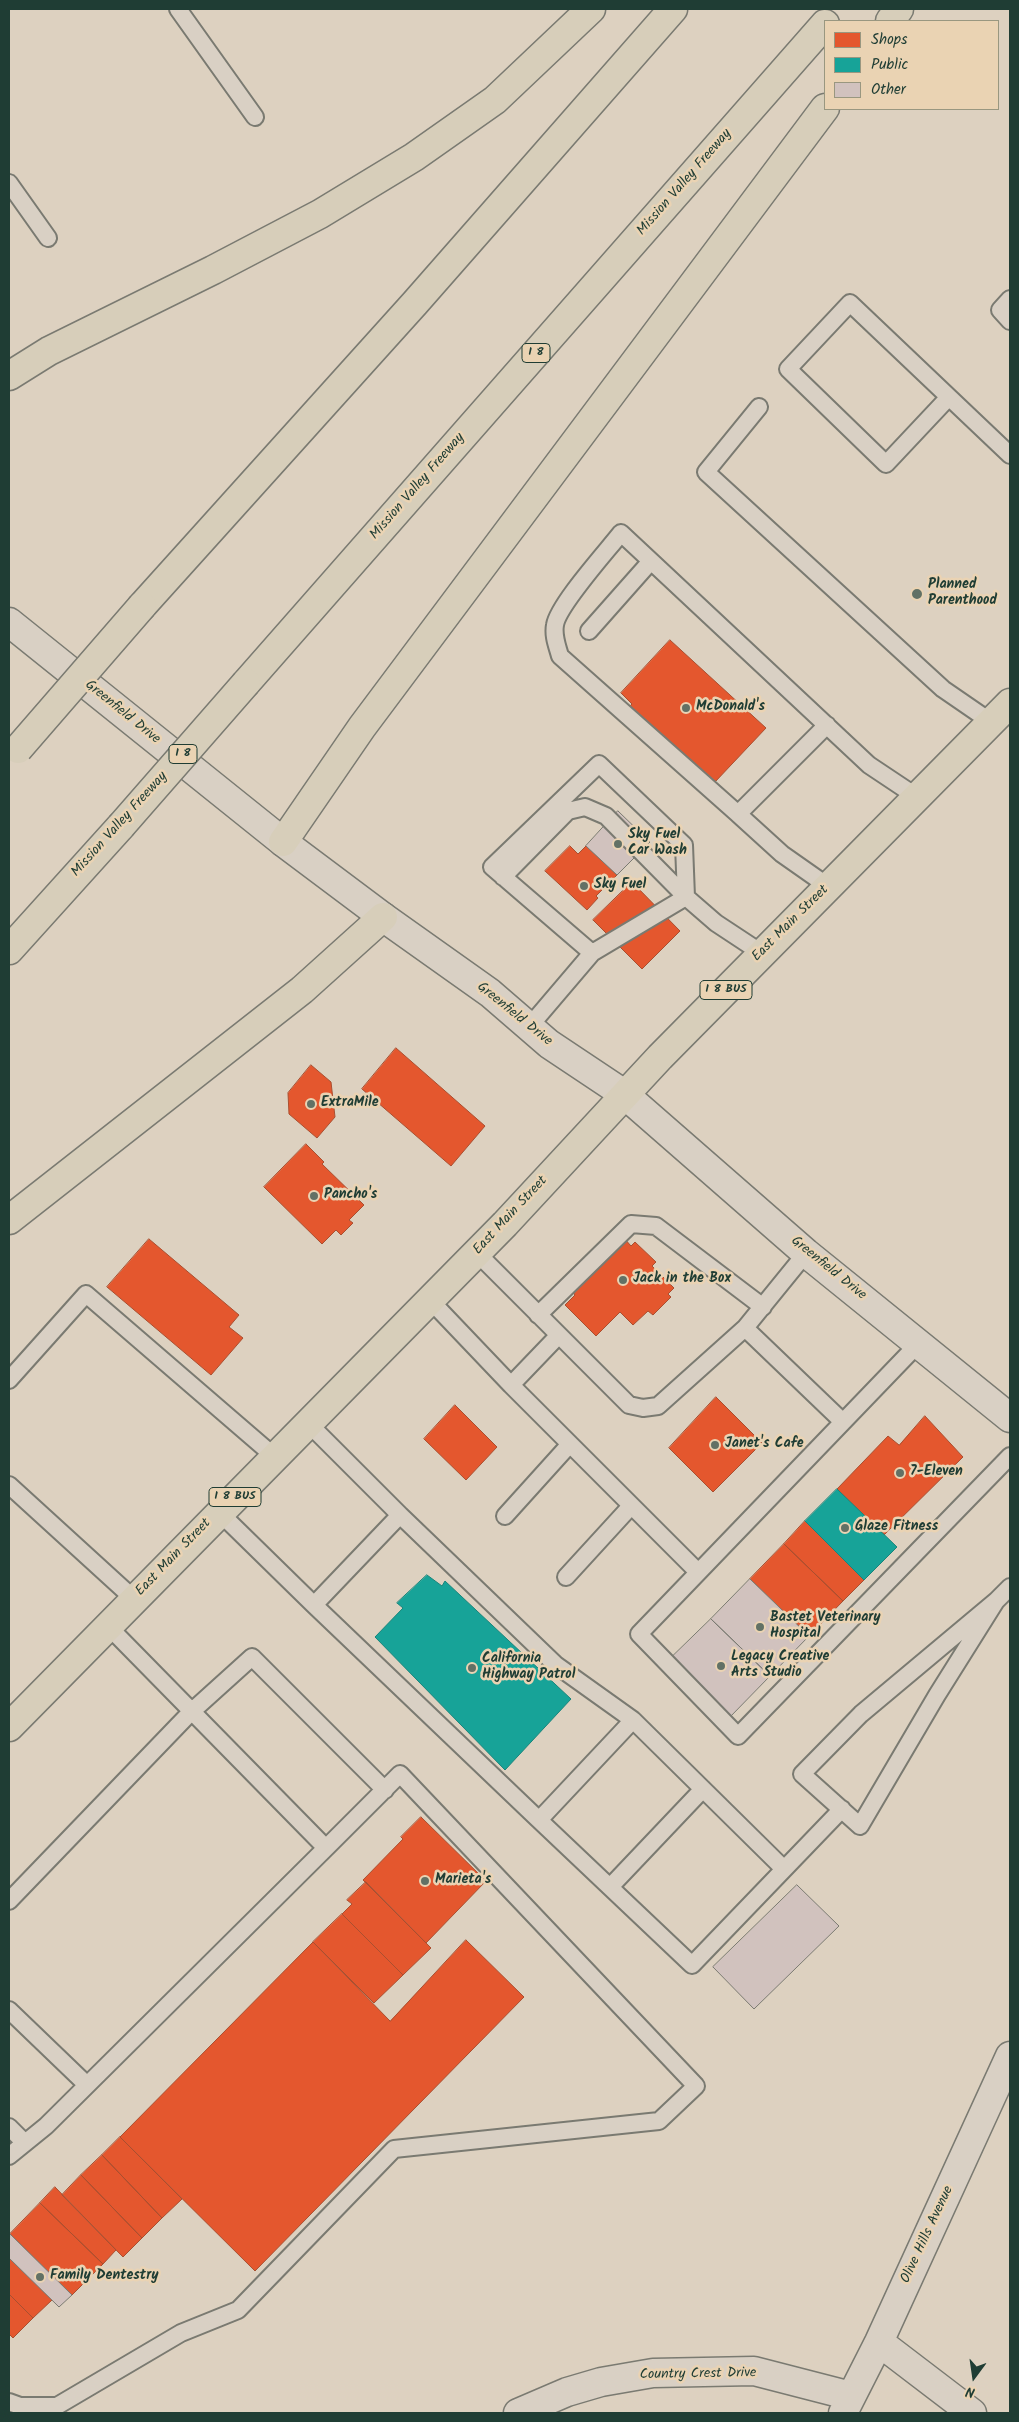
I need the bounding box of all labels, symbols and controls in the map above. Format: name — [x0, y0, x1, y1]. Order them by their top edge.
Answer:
legend — [824, 20, 999, 110]
text: Shops — [871, 28, 907, 52]
text: Public — [871, 53, 908, 77]
text: Other — [871, 78, 906, 102]
street label: Mission Valley Freeway — [634, 126, 736, 240]
road number: I 8 — [522, 343, 550, 362]
street label: Mission Valley Freeway — [367, 430, 469, 544]
place label: Planned Parenthood — [928, 578, 997, 610]
marker: Planned Parenthood — [910, 587, 924, 601]
street label: Greenfield Drive — [81, 677, 163, 749]
place label: McDonald's — [696, 700, 765, 716]
marker: McDonald's — [680, 702, 692, 714]
road number: I 8 — [169, 744, 197, 764]
street label: Mission Valley Freeway — [68, 769, 172, 881]
place label: Sky Fuel Car Wash — [628, 828, 687, 860]
marker: Sky Fuel Car Wash — [612, 838, 624, 850]
place label: Sky Fuel — [594, 878, 646, 894]
marker: Sky Fuel — [578, 880, 590, 892]
street label: East Main Street — [749, 882, 833, 966]
street label: Greenfield Drive — [473, 979, 555, 1051]
road number: I 8 BUS — [700, 980, 752, 1000]
place label: ExtraMile — [321, 1096, 379, 1112]
marker: ExtraMile — [305, 1098, 317, 1110]
street label: East Main Street — [470, 1173, 552, 1259]
place label: Pancho's — [324, 1188, 377, 1204]
marker: Pancho's — [308, 1190, 320, 1202]
street label: Greenfield Drive — [787, 1233, 869, 1305]
place label: Jack in the Box — [633, 1272, 731, 1288]
marker: Jack in the Box — [617, 1274, 629, 1286]
place label: Janet's Cafe — [725, 1437, 804, 1453]
marker: Janet's Cafe — [709, 1439, 721, 1451]
place label: 7-Eleven — [910, 1465, 963, 1481]
marker: 7-Eleven — [894, 1467, 906, 1479]
road number: I 8 BUS — [209, 1488, 261, 1506]
street label: East Main Street — [133, 1516, 215, 1600]
place label: Glaze Fitness — [855, 1520, 938, 1536]
marker: Glaze Fitness — [839, 1522, 851, 1534]
place label: Bastet Veterinary Hospital — [770, 1611, 881, 1644]
marker: Bastet Veterinary Hospital — [754, 1621, 766, 1633]
place label: Legacy Creative Arts Studio — [731, 1650, 829, 1682]
place label: California Highway Patrol — [482, 1652, 575, 1684]
marker: Legacy Creative Arts Studio — [715, 1660, 727, 1672]
marker: California Highway Patrol — [466, 1662, 478, 1674]
place label: Marieta's — [435, 1873, 491, 1889]
marker: Marieta's — [419, 1875, 431, 1887]
street label: Olive Hills Avenue — [898, 2184, 958, 2286]
place label: Family Dentestry — [50, 2269, 158, 2285]
marker: Family Dentestry — [34, 2271, 46, 2283]
north arrow — [949, 2352, 999, 2402]
street label: Country Crest Drive — [640, 2366, 756, 2384]
text: N — [963, 2380, 977, 2403]

